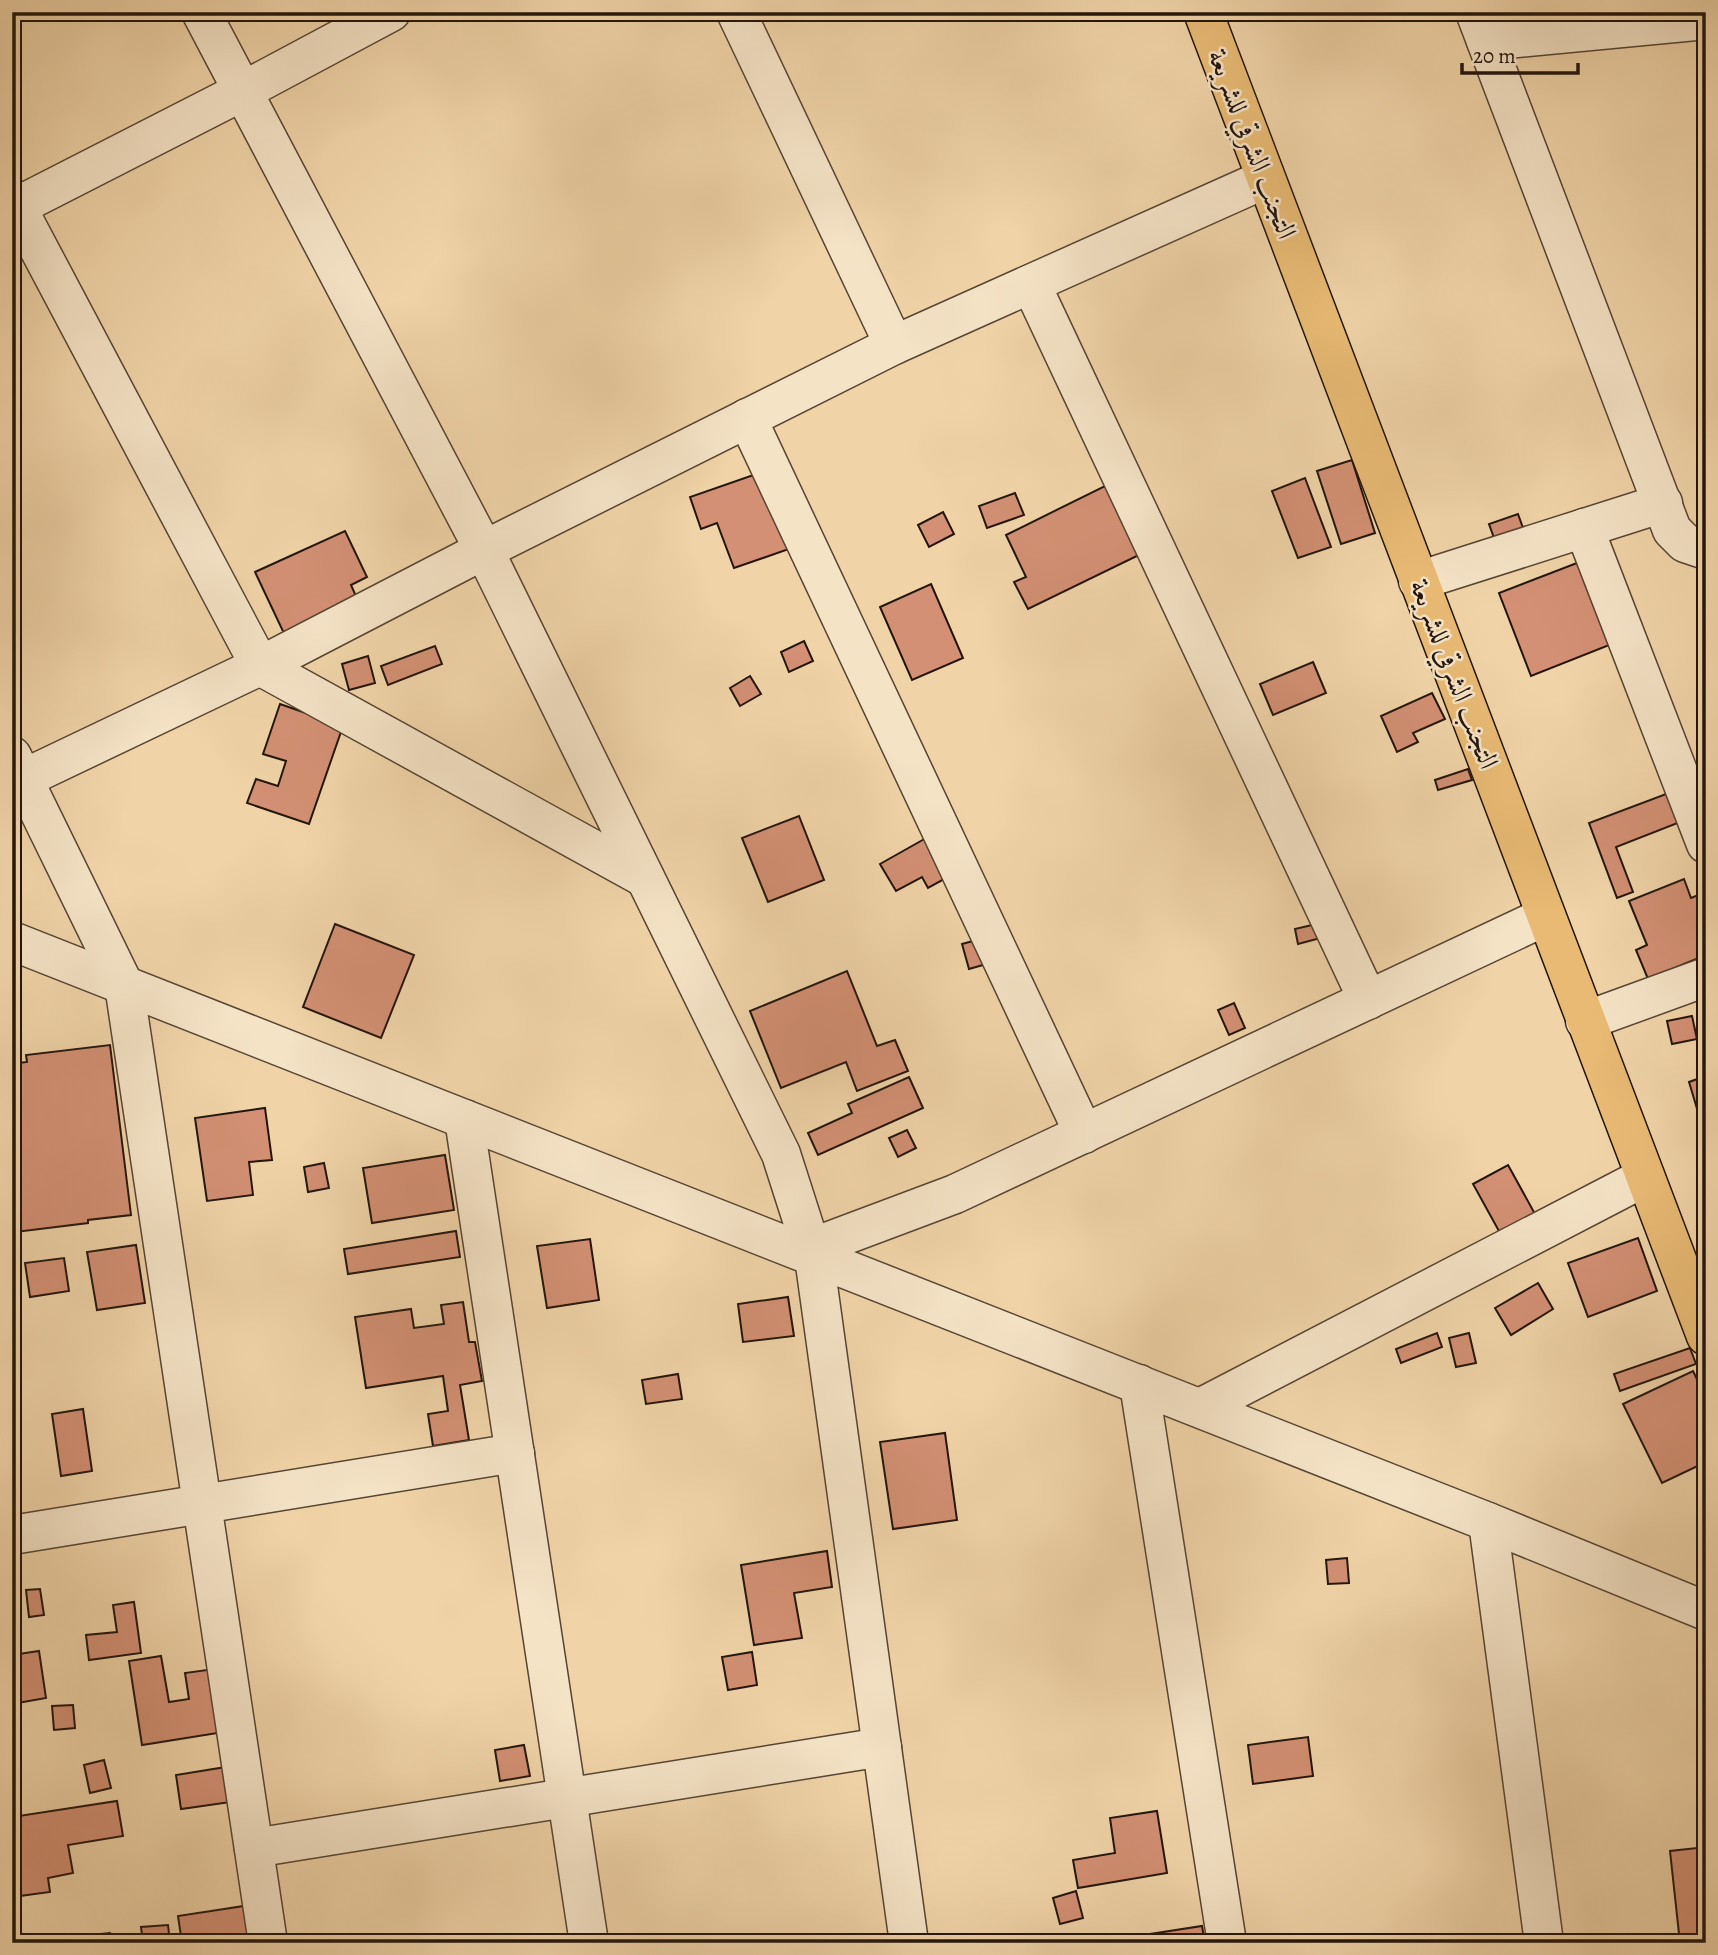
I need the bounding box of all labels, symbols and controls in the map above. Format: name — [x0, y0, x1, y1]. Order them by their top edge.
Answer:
scale bar — [1462, 32, 1578, 76]
text: 20 m — [1473, 42, 1516, 70]
street label: التجنب الشرقي للشريعة — [1195, 43, 1306, 246]
street label: التجنب الشرقي للشريعة — [1397, 573, 1508, 776]

